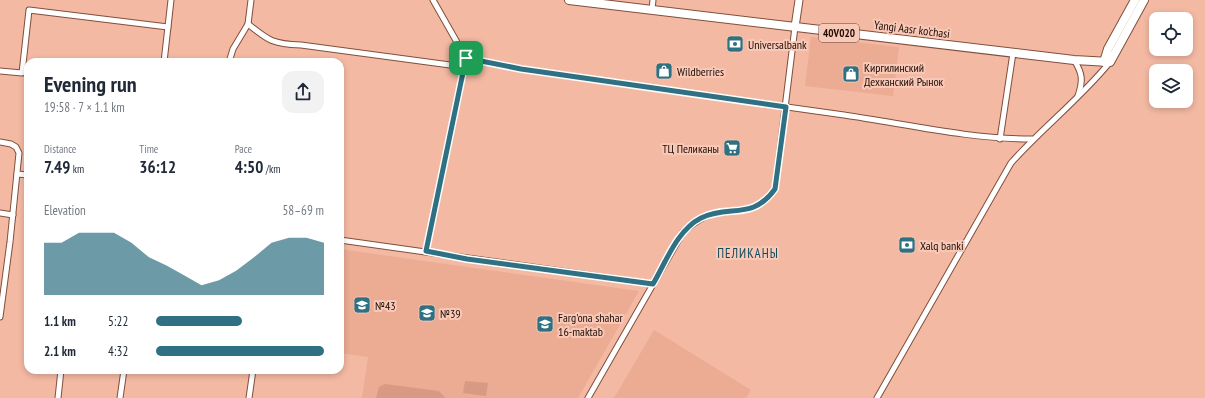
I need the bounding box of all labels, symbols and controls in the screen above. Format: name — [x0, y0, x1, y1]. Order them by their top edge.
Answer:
map controls — [1149, 12, 1193, 108]
button: locate — [1149, 12, 1193, 56]
street label: Yangi Aasr ko'chasi — [873, 17, 951, 41]
road number: 40V020 — [819, 24, 859, 42]
bank icon: Universalbank — [725, 34, 745, 54]
place label: Universalbank — [748, 37, 807, 52]
pin — [449, 41, 483, 75]
icon: arrive — [455, 47, 477, 69]
place label: Киргилинский Дехканский Рынок — [864, 60, 944, 89]
shop icon: Wildberries — [654, 61, 674, 81]
place label: Wildberries — [677, 64, 724, 79]
shop icon: Киргилинский Дехканский Рынок — [841, 64, 861, 84]
button: layers — [1149, 64, 1193, 108]
text: Evening run — [44, 70, 137, 98]
button: share — [282, 71, 324, 113]
text: 19:58 · 7 × 1.1 km — [44, 99, 125, 116]
supermarket icon: ТЦ Пеликаны — [722, 138, 742, 158]
place label: ТЦ Пеликаны — [662, 141, 719, 156]
text: Distance — [44, 142, 76, 156]
text: Time — [139, 142, 158, 156]
text: Pace — [235, 142, 252, 156]
text: 7.49 — [44, 156, 70, 178]
text: 36:12 — [139, 156, 176, 178]
text: 4:50 — [235, 156, 263, 178]
text: km — [70, 162, 84, 176]
text: /km — [263, 162, 280, 176]
text: Elevation — [44, 202, 86, 219]
text: 58–69 m — [282, 202, 324, 219]
bank icon: Xalq banki — [897, 235, 917, 255]
place label: Xalq banki — [920, 238, 964, 253]
district label: ПЕЛИКАНЫ — [717, 245, 779, 262]
school or university icon: №43 — [352, 295, 372, 315]
place label: №43 — [375, 298, 396, 313]
school or university icon: №39 — [417, 303, 437, 323]
place label: №39 — [440, 306, 461, 321]
place label: Farg'ona shahar 16-maktab — [558, 310, 623, 339]
text: 1.1 km — [44, 313, 76, 330]
text: 5:22 — [108, 313, 128, 330]
school or university icon: Farg'ona shahar 16-maktab — [535, 314, 555, 334]
text: 2.1 km — [44, 343, 76, 360]
text: 4:32 — [108, 343, 128, 360]

